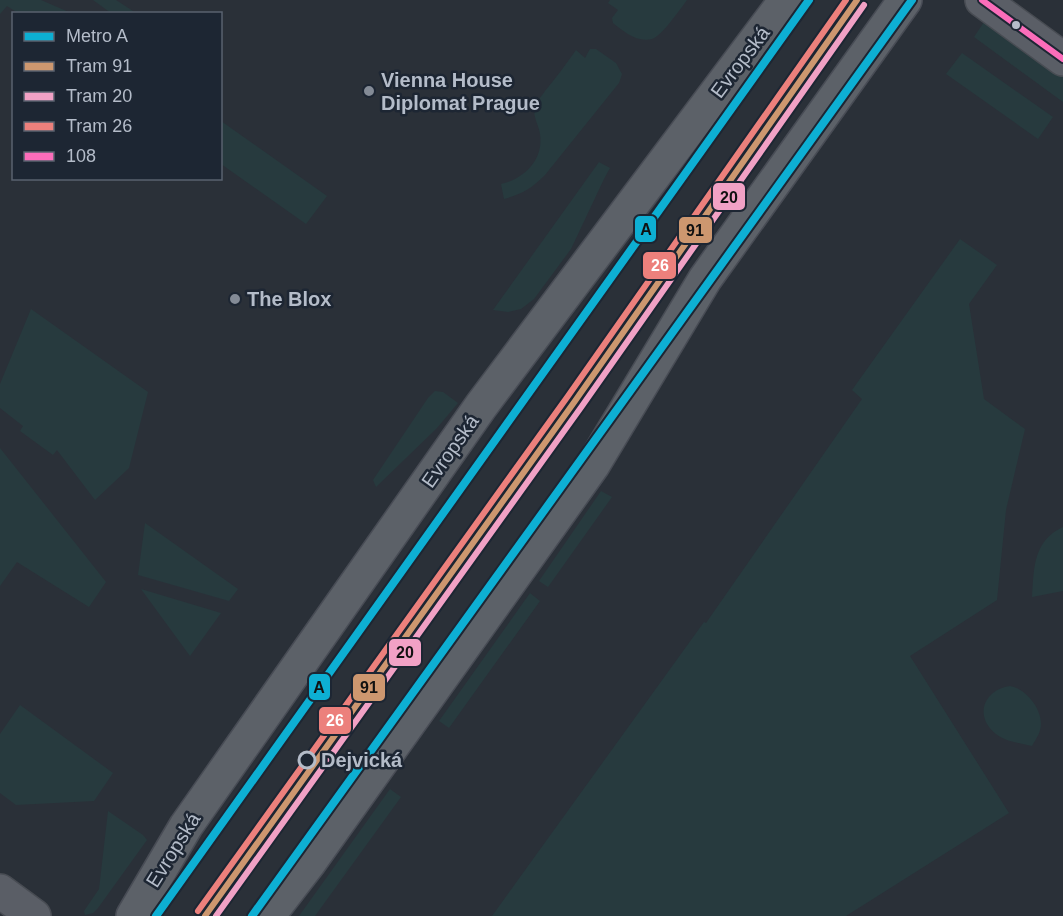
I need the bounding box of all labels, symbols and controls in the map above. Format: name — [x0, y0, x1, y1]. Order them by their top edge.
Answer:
legend — [12, 12, 222, 180]
unlabelled marker — [1010, 19, 1022, 31]
street label: Evropská — [706, 21, 774, 102]
text: Metro A — [66, 26, 128, 46]
text: Tram 91 — [66, 56, 132, 76]
place label: Vienna House Diplomat Prague — [381, 69, 540, 114]
marker: Vienna House Diplomat Prague — [362, 84, 376, 98]
text: Tram 20 — [66, 86, 132, 106]
text: Tram 26 — [66, 116, 132, 136]
text: 108 — [66, 146, 96, 166]
line badge: 20 — [712, 182, 746, 211]
text: 20 — [720, 189, 738, 206]
line badge: A — [634, 215, 657, 243]
line badge: 91 — [678, 216, 713, 244]
text: A — [640, 221, 652, 238]
text: 91 — [686, 222, 704, 239]
line badge: 26 — [642, 251, 677, 280]
text: 26 — [651, 257, 669, 274]
place label: The Blox — [247, 288, 331, 310]
marker: The Blox — [228, 292, 242, 306]
street label: Evropská — [417, 410, 483, 491]
line badge: 20 — [388, 638, 422, 667]
text: 20 — [396, 644, 414, 661]
line badge: A — [308, 673, 331, 701]
line badge: 91 — [352, 673, 386, 702]
text: A — [313, 679, 325, 696]
text: 91 — [360, 679, 378, 696]
line badge: 26 — [318, 706, 352, 735]
text: 26 — [326, 712, 344, 729]
place label: Dejvická — [321, 749, 403, 771]
marker: Dejvická — [298, 751, 316, 769]
street label: Evropská — [142, 808, 205, 891]

